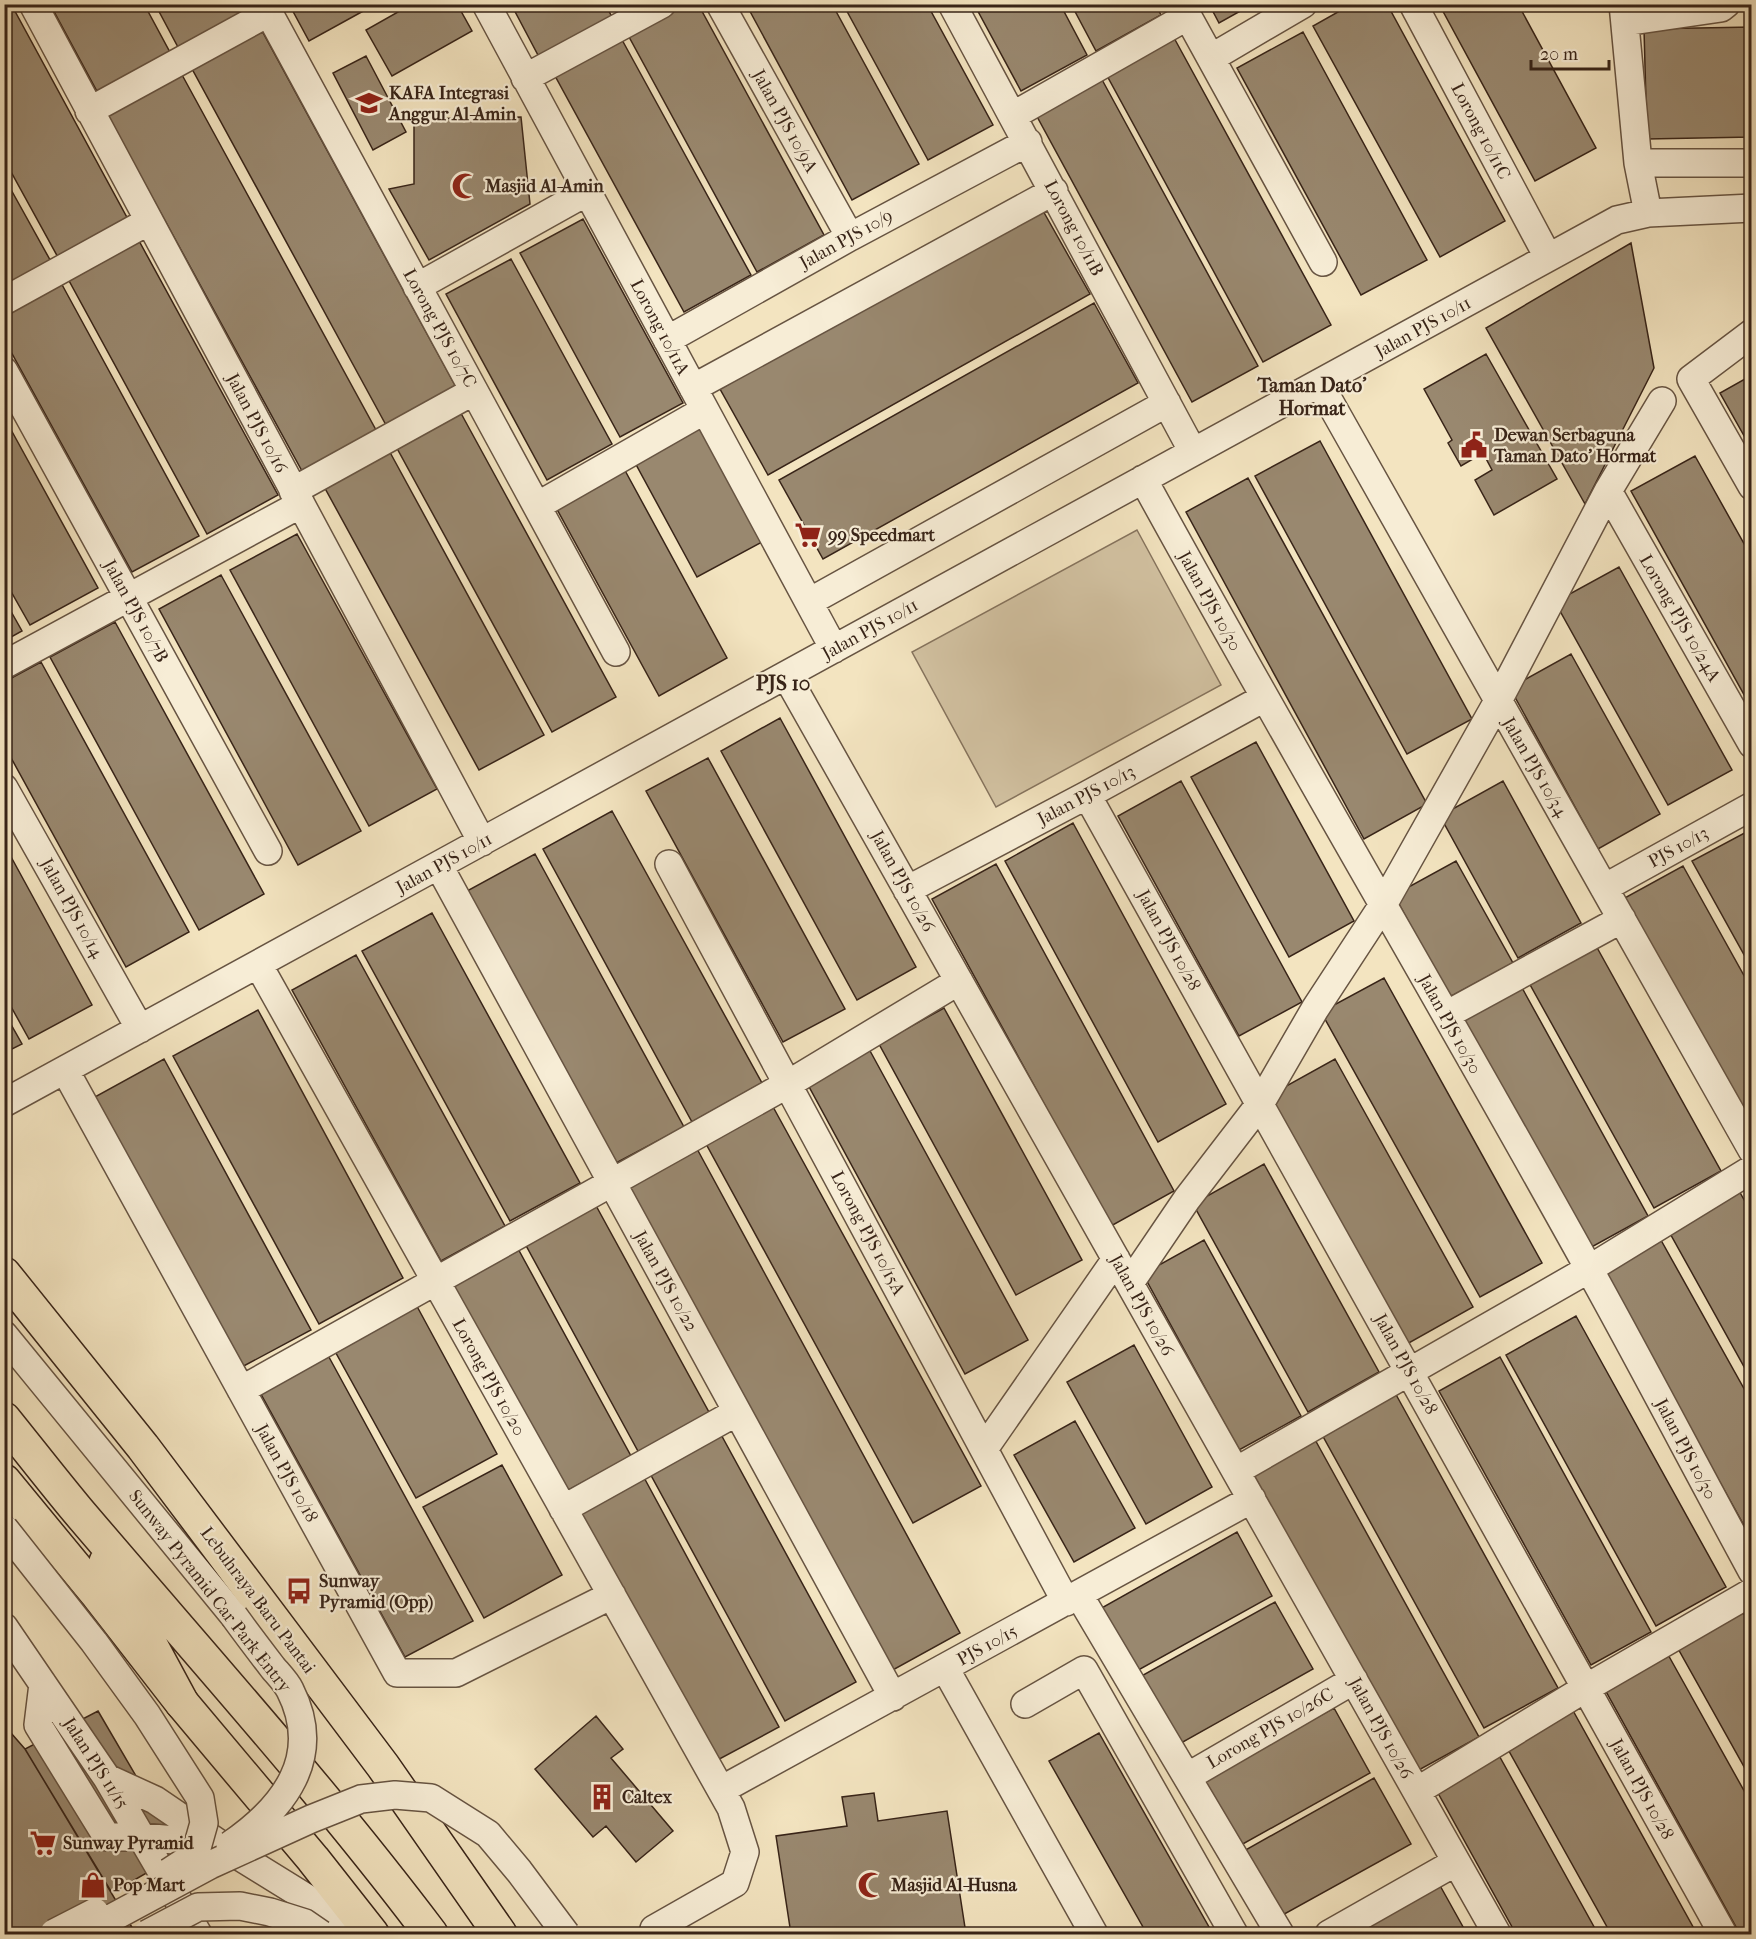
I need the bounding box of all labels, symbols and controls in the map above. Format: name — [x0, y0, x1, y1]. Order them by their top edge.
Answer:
scale bar — [1531, 33, 1609, 71]
text: 20 m — [1540, 44, 1578, 65]
street label: Jalan PJS 10/9A — [747, 64, 822, 177]
street label: Lorong 10/11C — [1446, 79, 1515, 183]
place label: KAFA Integrasi Anggur Al-Amin — [388, 83, 517, 125]
school or university icon: KAFA Integrasi Anggur Al-Amin — [354, 88, 384, 118]
mosque icon: Masjid Al-Amin — [450, 171, 480, 201]
place label: Masjid Al-Amin — [484, 176, 604, 197]
street label: Lorong 10/11B — [1039, 177, 1108, 280]
street label: Jalan PJS 10/9 — [794, 205, 896, 275]
street label: Lorong PJS 10/7C — [398, 265, 481, 391]
street label: Lorong 10/11A — [626, 276, 694, 379]
street label: Jalan PJS 10/11 — [1370, 292, 1475, 363]
street label: Jalan PJS 10/16 — [221, 368, 292, 477]
district label: Taman Dato' Hormat — [1257, 374, 1367, 420]
place label: Dewan Serbaguna Taman Dato' Hormat — [1493, 425, 1657, 467]
public building icon: Dewan Serbaguna Taman Dato' Hormat — [1459, 430, 1489, 460]
supermarket icon: 99 Speedmart — [793, 520, 823, 550]
place label: 99 Speedmart — [827, 525, 935, 546]
street label: Jalan PJS 10/30 — [1173, 546, 1246, 655]
street label: Lorong PJS 10/24A — [1635, 551, 1725, 686]
street label: Jalan PJS 10/7B — [98, 555, 172, 666]
street label: Jalan PJS 10/11 — [817, 594, 922, 665]
district label: PJS 10 — [756, 671, 810, 695]
street label: Jalan PJS 10/34 — [1497, 712, 1572, 821]
street label: Jalan PJS 10/13 — [1032, 761, 1139, 831]
street label: PJS 10/13 — [1645, 822, 1712, 872]
street label: Jalan PJS 10/26 — [865, 825, 939, 936]
street label: Jalan PJS 10/11 — [391, 828, 496, 899]
street label: Jalan PJS 10/14 — [35, 853, 108, 962]
street label: Jalan PJS 10/28 — [1131, 884, 1205, 994]
street label: Jalan PJS 10/30 — [1413, 969, 1486, 1078]
street label: Lorong PJS 10/15A — [826, 1168, 909, 1299]
street label: Jalan PJS 10/22 — [628, 1225, 702, 1335]
street label: Jalan PJS 10/26 — [1104, 1249, 1178, 1360]
street label: Jalan PJS 10/28 — [1368, 1308, 1442, 1418]
street label: Lorong PJS 10/20 — [448, 1315, 529, 1440]
street label: Jalan PJS 10/30 — [1649, 1394, 1721, 1503]
street label: Jalan PJS 10/18 — [250, 1419, 322, 1526]
street label: Sunway Pyramid Car Park Entry — [124, 1486, 296, 1698]
street label: Lebuhraya Baru Pantai — [196, 1523, 320, 1678]
place label: Sunway Pyramid (Opp) — [319, 1571, 433, 1613]
bus stop icon: Sunway Pyramid (Opp) — [284, 1576, 314, 1606]
street label: PJS 10/15 — [954, 1620, 1021, 1670]
street label: Jalan PJS 10/26 — [1343, 1672, 1417, 1783]
street label: Lorong PJS 10/26C — [1203, 1684, 1337, 1773]
street label: Jalan PJS 11/15 — [57, 1712, 133, 1813]
street label: Jalan PJS 10/28 — [1604, 1733, 1678, 1843]
building icon: Caltex — [587, 1782, 617, 1812]
place label: Caltex — [622, 1787, 673, 1808]
supermarket icon: Sunway Pyramid — [28, 1828, 58, 1858]
place label: Sunway Pyramid — [63, 1833, 195, 1854]
shop icon: Pop Mart — [78, 1870, 108, 1900]
mosque icon: Masjid Al-Husna — [856, 1870, 886, 1900]
place label: Pop Mart — [113, 1875, 186, 1896]
place label: Masjid Al-Husna — [890, 1875, 1018, 1896]

